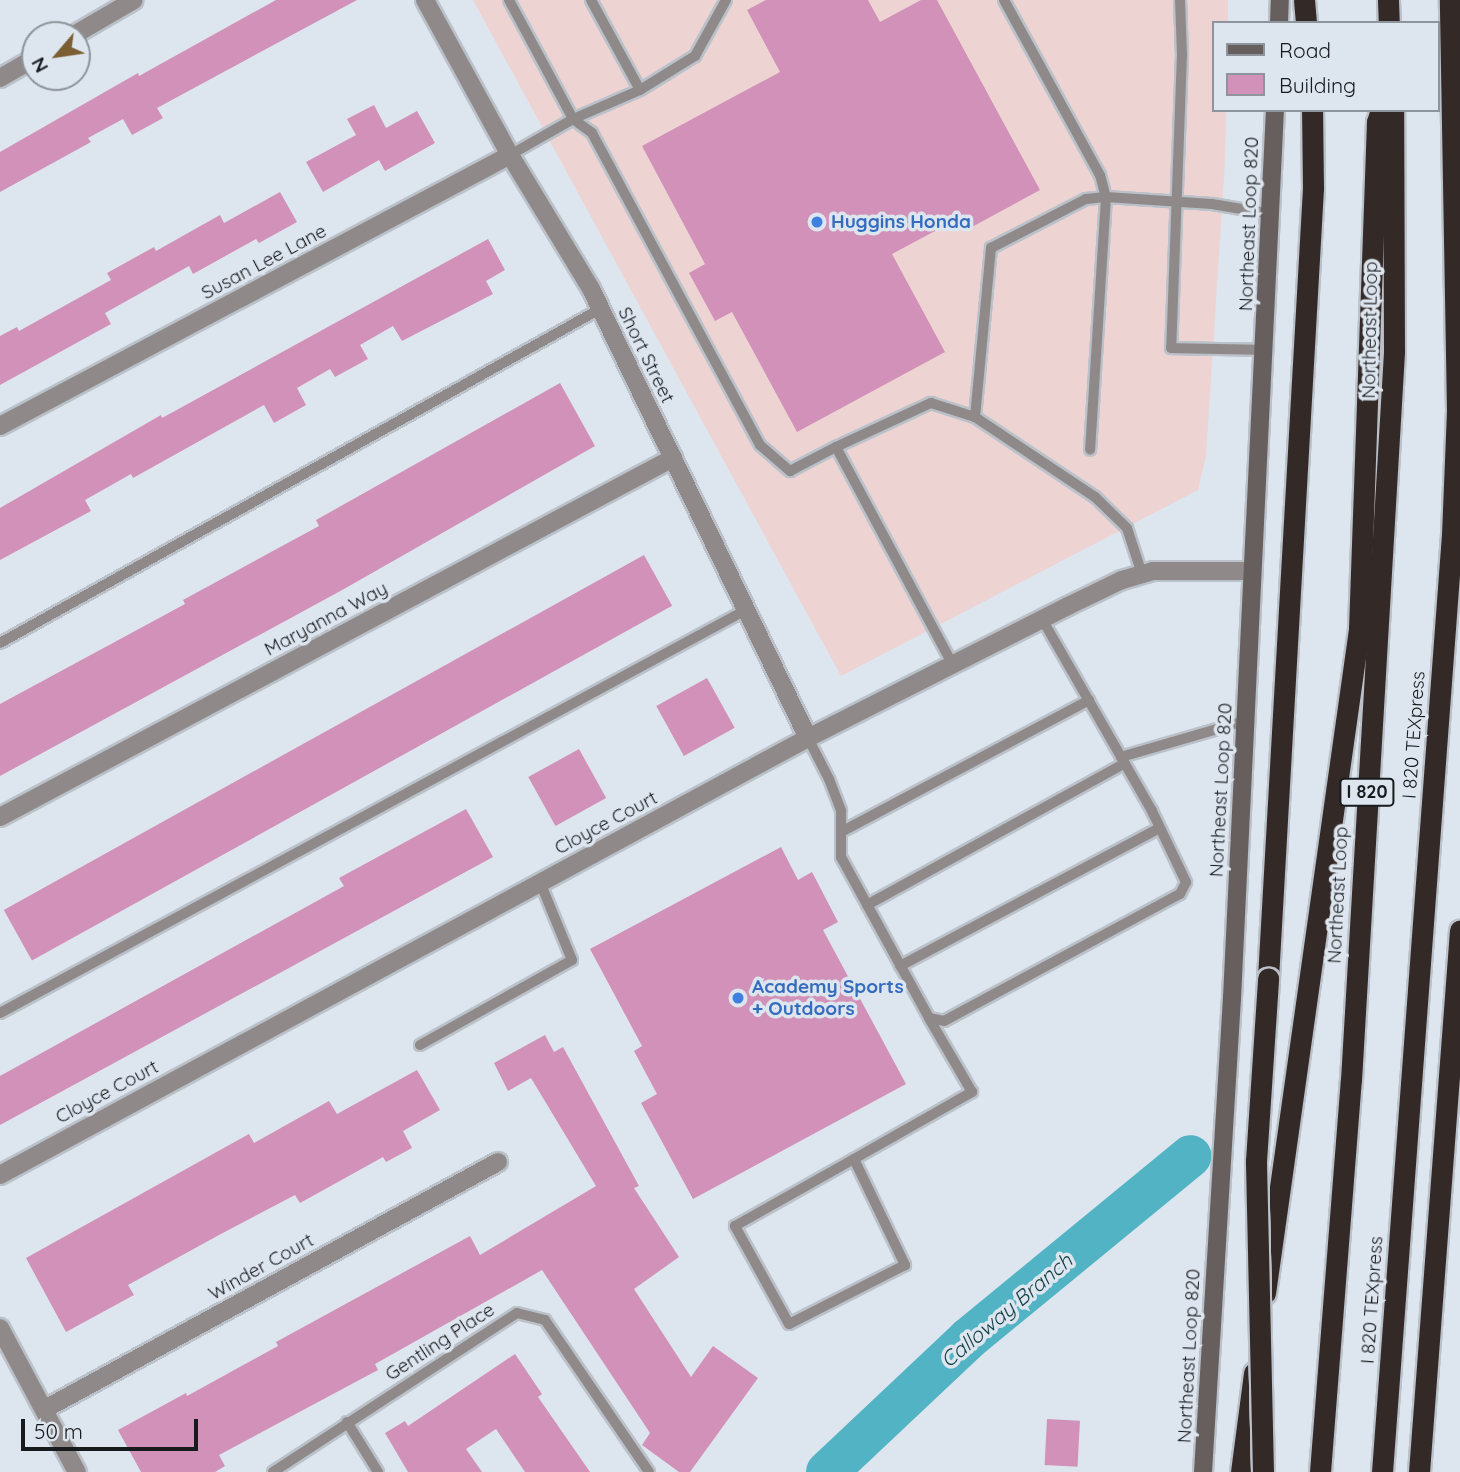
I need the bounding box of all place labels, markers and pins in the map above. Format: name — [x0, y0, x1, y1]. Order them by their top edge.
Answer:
place label: Huggins Honda — [831, 211, 971, 233]
marker: Huggins Honda — [809, 214, 825, 230]
place label: Academy Sports + Outdoors — [752, 976, 904, 1020]
marker: Academy Sports + Outdoors — [730, 990, 746, 1006]

